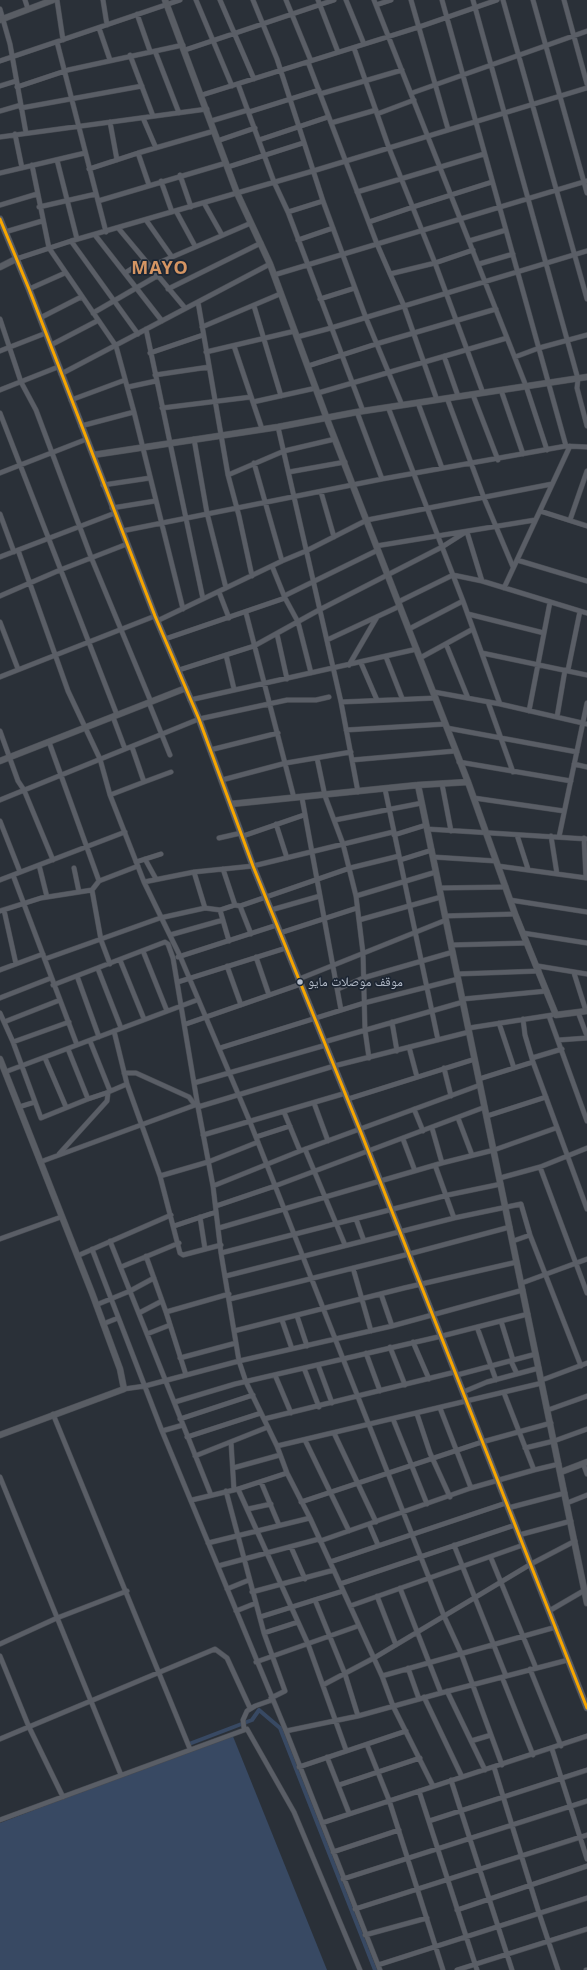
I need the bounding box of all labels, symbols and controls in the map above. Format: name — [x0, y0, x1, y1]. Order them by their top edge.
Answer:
district label: MAYO — [131, 258, 189, 280]
place label: موقف موصلات مايو — [308, 974, 403, 990]
marker: موقف موصلات مايو — [295, 977, 305, 987]

